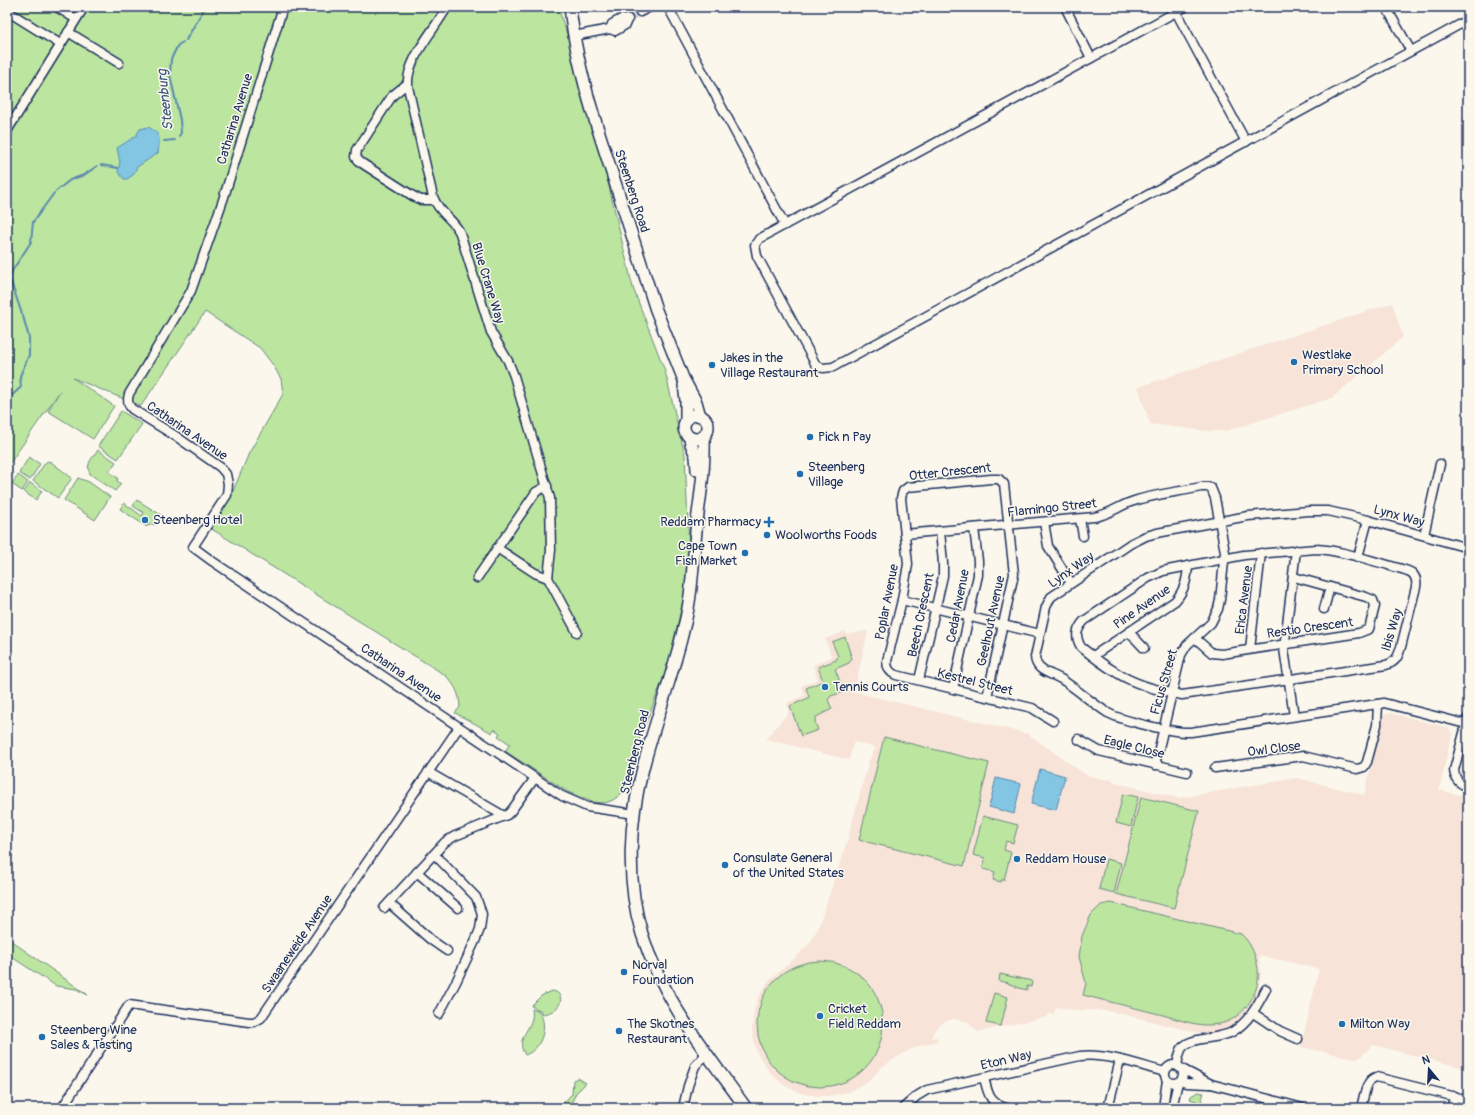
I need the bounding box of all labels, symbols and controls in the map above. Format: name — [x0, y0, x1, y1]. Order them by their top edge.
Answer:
water label: Steenburg — [153, 68, 177, 131]
street label: Catharina Avenue — [214, 71, 257, 166]
street label: Steenberg Road — [611, 147, 653, 235]
street label: Blue Crane Way — [468, 241, 508, 326]
place label: Westlake Primary School — [1302, 347, 1384, 378]
place label: Jakes in the Village Restaurant — [720, 350, 819, 381]
marker: Westlake Primary School — [1289, 357, 1299, 367]
marker: Jakes in the Village Restaurant — [707, 360, 717, 370]
street label: Catharina Avenue — [144, 398, 231, 464]
place label: Pick n Pay — [818, 429, 871, 445]
marker: Pick n Pay — [805, 432, 815, 442]
place label: Steenberg Village — [808, 459, 865, 490]
street label: Otter Crescent — [908, 460, 993, 484]
marker: Steenberg Village — [795, 469, 805, 479]
street label: Flamingo Street — [1007, 495, 1098, 521]
street label: Lynx Way — [1372, 502, 1427, 531]
place label: Steenberg Hotel — [153, 512, 242, 528]
place label: Reddam Pharmacy — [660, 514, 761, 530]
marker: Steenberg Hotel — [140, 515, 150, 525]
marker: Reddam Pharmacy — [764, 517, 774, 527]
place label: Woolworths Foods — [775, 527, 877, 543]
marker: Woolworths Foods — [762, 530, 772, 540]
place label: Cape Town Fish Market — [675, 538, 738, 569]
marker: Cape Town Fish Market — [740, 548, 750, 558]
street label: Lynx Way — [1045, 548, 1097, 592]
street label: Poplar Avenue — [872, 562, 902, 641]
street label: Erica Avenue — [1232, 564, 1256, 635]
street label: Cedar Avenue — [943, 567, 973, 644]
street label: Beech Crescent — [904, 571, 938, 659]
street label: Geelhout Avenue — [974, 574, 1009, 668]
street label: Pine Avenue — [1110, 581, 1174, 632]
street label: Ibis Way — [1378, 606, 1406, 653]
street label: Restio Crescent — [1266, 614, 1355, 642]
street label: Catharina Avenue — [358, 640, 445, 706]
street label: Ficus Street — [1147, 647, 1181, 716]
street label: Kestrel Street — [936, 665, 1015, 699]
place label: Tennis Courts — [833, 679, 909, 695]
marker: Tennis Courts — [820, 682, 830, 692]
street label: Steenberg Road — [617, 708, 653, 796]
street label: Eagle Close — [1102, 732, 1167, 762]
street label: Owl Close — [1247, 738, 1302, 760]
place label: Consulate General of the United States — [733, 850, 844, 881]
place label: Reddam House — [1025, 851, 1107, 867]
marker: Reddam House — [1012, 854, 1022, 864]
marker: Consulate General of the United States — [720, 860, 730, 870]
street label: Swaaneweide Avenue — [258, 891, 336, 996]
place label: Norval Foundation — [632, 957, 694, 988]
marker: Norval Foundation — [619, 967, 629, 977]
place label: Cricket Field Reddam — [828, 1001, 901, 1032]
marker: Cricket Field Reddam — [815, 1011, 825, 1021]
place label: The Skotnes Restaurant — [627, 1016, 695, 1047]
place label: Milton Way — [1350, 1016, 1410, 1032]
marker: Milton Way — [1337, 1019, 1347, 1029]
place label: Steenberg Wine Sales & Tasting — [50, 1022, 137, 1053]
marker: The Skotnes Restaurant — [614, 1026, 624, 1036]
marker: Steenberg Wine Sales & Tasting — [37, 1032, 47, 1042]
street label: Eton Way — [979, 1046, 1033, 1074]
north arrow — [1409, 1049, 1449, 1089]
text: N — [1421, 1052, 1432, 1067]

